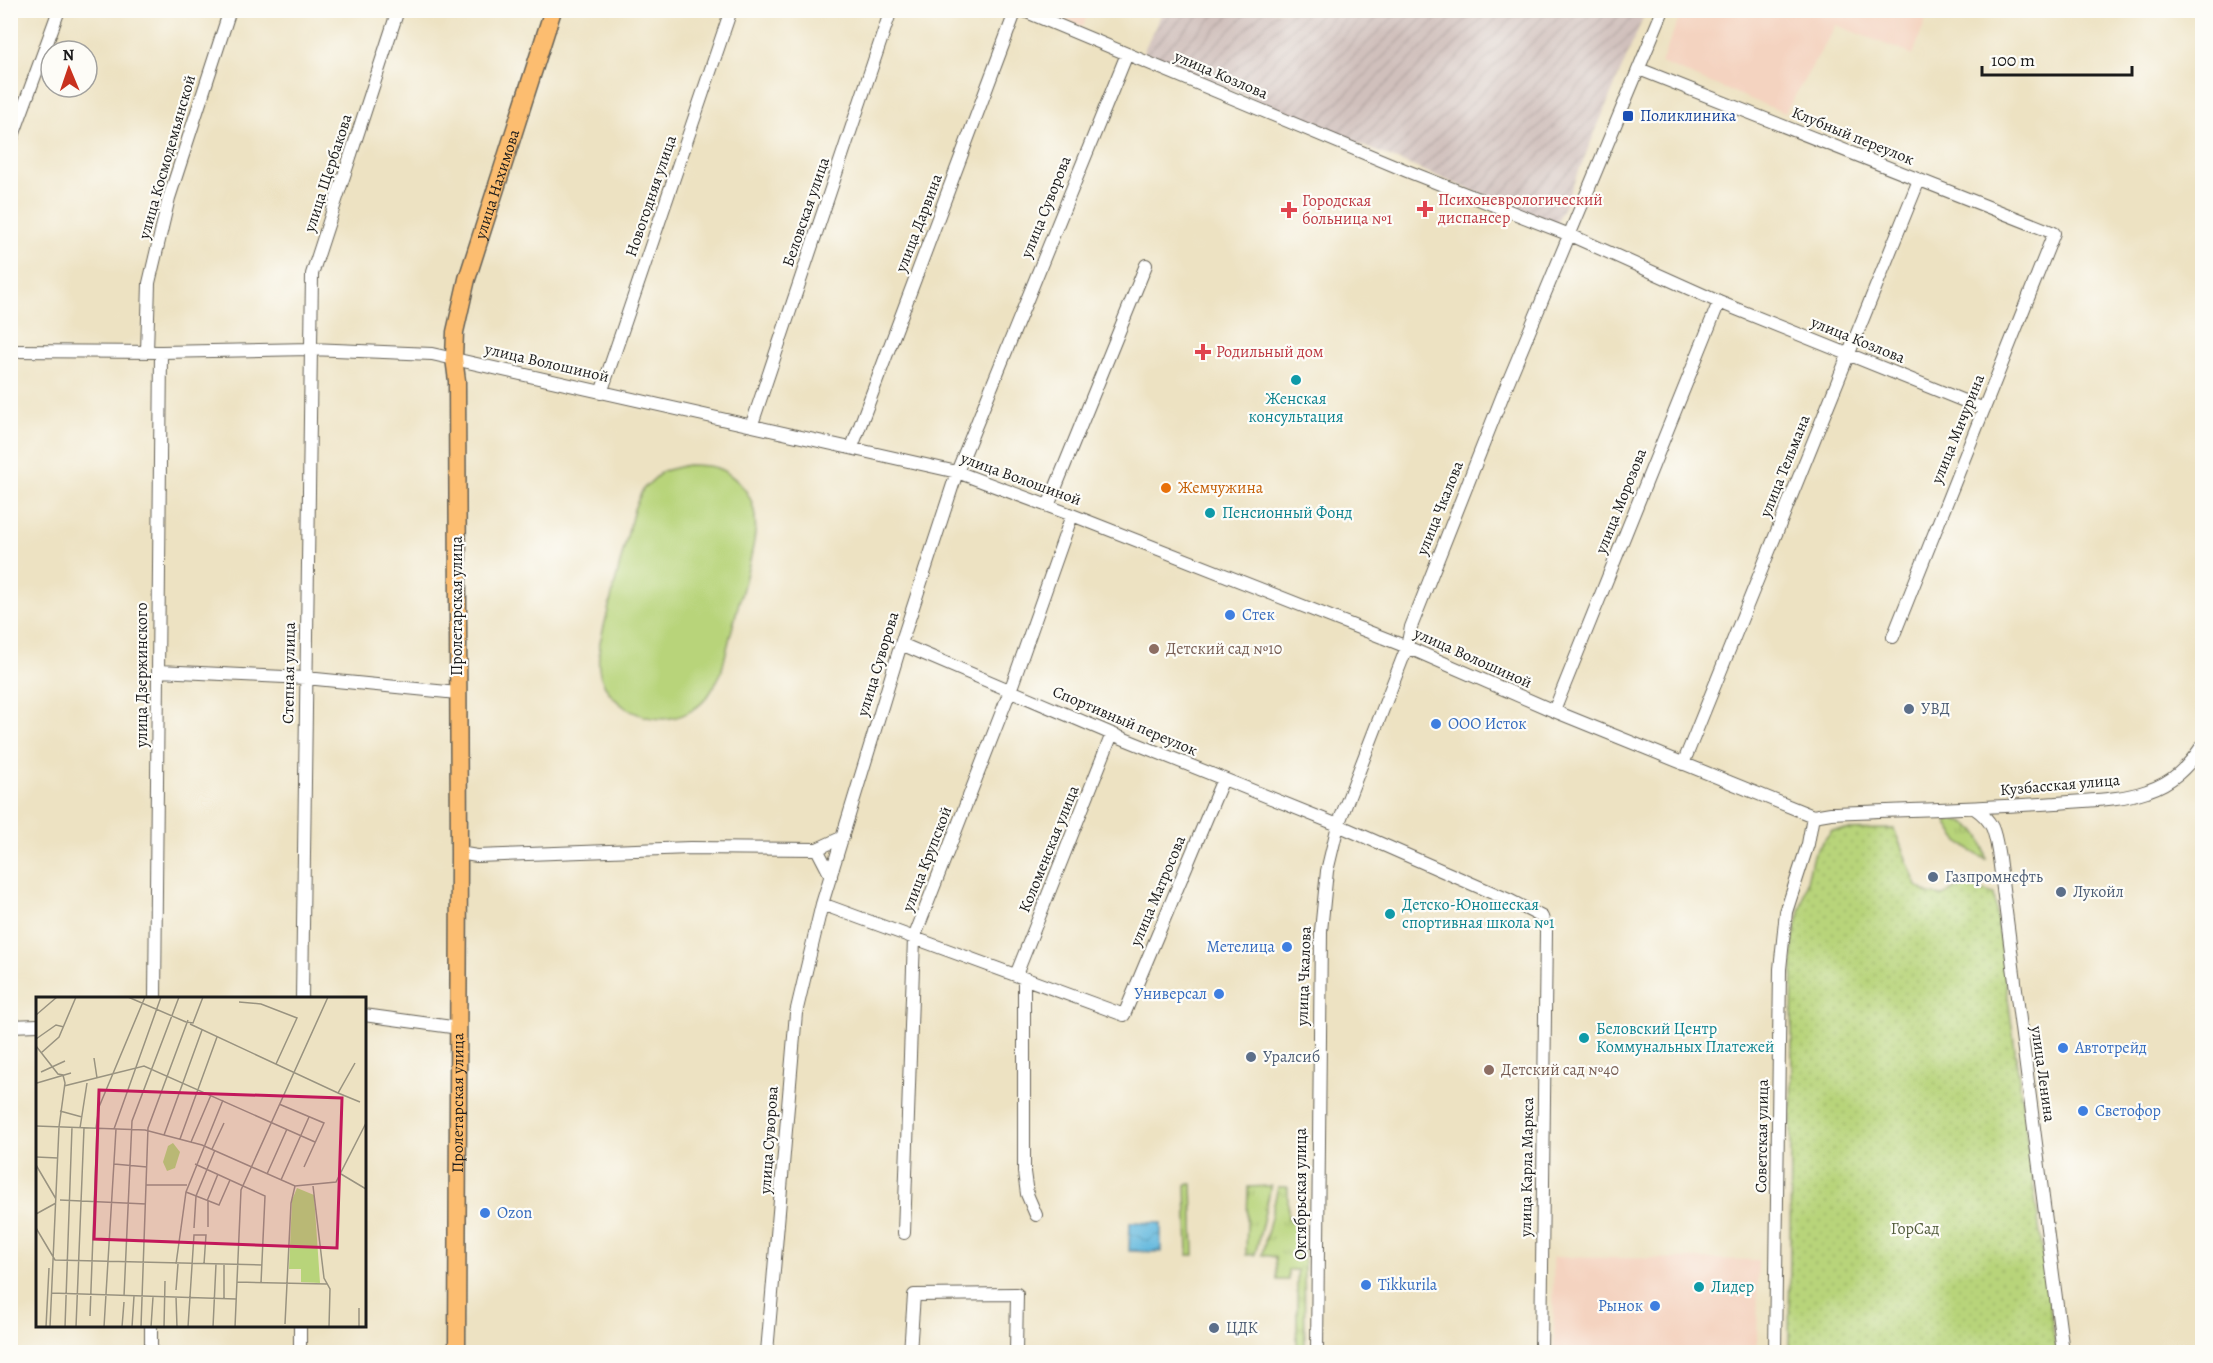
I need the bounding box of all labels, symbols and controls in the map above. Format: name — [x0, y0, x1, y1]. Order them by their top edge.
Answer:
north arrow — [39, 39, 99, 99]
scale bar — [1982, 39, 2132, 77]
text: N — [62, 44, 75, 66]
street label: улица Козлова — [1170, 45, 1272, 105]
text: 100 m — [1991, 48, 2035, 72]
street label: улица Космодемьянской — [133, 72, 201, 243]
street label: Клубный переулок — [1789, 101, 1917, 171]
place label: Поликлиника — [1640, 105, 1737, 127]
marker: Поликлиника — [1621, 109, 1635, 123]
street label: улица Щербакова — [298, 110, 358, 236]
street label: улица Нахимова — [469, 126, 525, 243]
street label: Новогодняя улица — [620, 132, 682, 260]
street label: улица Суворова — [1015, 152, 1077, 262]
street label: Беловская улица — [777, 154, 835, 270]
street label: улица Дарвина — [890, 170, 948, 276]
place label: Психоневрологический диспансер — [1437, 189, 1603, 229]
place label: Городская больница №1 — [1302, 190, 1393, 230]
marker: Психоневрологический диспансер — [1416, 200, 1434, 218]
marker: Городская больница №1 — [1280, 201, 1298, 219]
street label: улица Козлова — [1807, 311, 1909, 369]
street label: улица Волошиной — [482, 338, 611, 388]
place label: Родильный дом — [1216, 341, 1324, 363]
marker: Родильный дом — [1194, 343, 1212, 361]
street label: улица Мичурина — [1926, 370, 1990, 488]
marker: Женская консультация — [1289, 373, 1303, 387]
place label: Женская консультация — [1249, 388, 1344, 428]
street label: улица Тельмана — [1754, 411, 1816, 521]
street label: улица Морозова — [1589, 444, 1652, 558]
street label: улица Волошиной — [957, 447, 1084, 511]
street label: улица Чкалова — [1411, 457, 1469, 559]
place label: Жемчужина — [1178, 477, 1264, 499]
marker: Жемчужина — [1159, 481, 1173, 495]
place label: Пенсионный Фонд — [1222, 502, 1353, 524]
marker: Пенсионный Фонд — [1203, 506, 1217, 520]
street label: Пролетарская улица — [446, 535, 468, 676]
street label: улица Дзержинского — [131, 603, 153, 749]
place label: Стек — [1242, 604, 1275, 626]
street label: улица Суворова — [851, 608, 905, 720]
marker: Стек — [1223, 608, 1237, 622]
street label: Степная улица — [277, 621, 301, 724]
street label: улица Волошиной — [1410, 622, 1535, 694]
place label: Детский сад №10 — [1166, 638, 1282, 660]
marker: Детский сад №10 — [1147, 642, 1161, 656]
street label: Спортивный переулок — [1049, 680, 1201, 762]
place label: УВД — [1921, 698, 1950, 720]
marker: УВД — [1902, 702, 1916, 716]
place label: ООО Исток — [1448, 713, 1527, 735]
marker: ООО Исток — [1429, 717, 1443, 731]
street label: Кузбасская улица — [1999, 769, 2122, 801]
street label: Коломенская улица — [1013, 782, 1085, 916]
street label: улица Крупской — [897, 803, 957, 916]
street label: улица Матросова — [1124, 832, 1191, 951]
place label: Газпромнефть — [1945, 866, 2043, 888]
marker: Газпромнефть — [1926, 870, 1940, 884]
place label: Лукойл — [2073, 881, 2124, 903]
marker: Лукойл — [2054, 885, 2068, 899]
place label: Детско-Юношеская спортивная школа №1 — [1402, 894, 1555, 934]
marker: Детско-Юношеская спортивная школа №1 — [1383, 907, 1397, 921]
street label: улица Чкалова — [1291, 925, 1317, 1027]
place label: Метелица — [1206, 936, 1276, 958]
marker: Метелица — [1280, 940, 1294, 954]
place label: Универсал — [1134, 983, 1207, 1005]
marker: Универсал — [1212, 987, 1226, 1001]
inset map — [36, 997, 366, 1327]
place label: Беловский Центр Коммунальных Платежей — [1596, 1018, 1774, 1058]
street label: улица Ленина — [2025, 1024, 2061, 1124]
marker: Беловский Центр Коммунальных Платежей — [1577, 1031, 1591, 1045]
street label: Пролетарская улица — [447, 1032, 469, 1173]
place label: Автотрейд — [2074, 1037, 2147, 1059]
marker: Автотрейд — [2056, 1041, 2070, 1055]
place label: Уралсиб — [1263, 1046, 1320, 1068]
marker: Уралсиб — [1244, 1050, 1258, 1064]
place label: Детский сад №40 — [1501, 1059, 1619, 1081]
marker: Детский сад №40 — [1482, 1063, 1496, 1077]
street label: Советская улица — [1750, 1078, 1774, 1193]
street label: улица Суворова — [754, 1085, 784, 1196]
street label: улица Карла Маркса — [1515, 1096, 1539, 1238]
place label: Светофор — [2095, 1100, 2161, 1122]
marker: Светофор — [2076, 1104, 2090, 1118]
street label: Октябрьская улица — [1290, 1127, 1312, 1260]
place label: Ozon — [497, 1202, 532, 1224]
marker: Ozon — [478, 1206, 492, 1220]
park label: ГорСад — [1891, 1218, 1939, 1240]
place label: Tikkurila — [1378, 1274, 1438, 1296]
place label: Лидер — [1711, 1276, 1754, 1298]
marker: Tikkurila — [1359, 1278, 1373, 1292]
marker: Лидер — [1692, 1280, 1706, 1294]
place label: Рынок — [1598, 1295, 1643, 1317]
marker: Рынок — [1648, 1299, 1662, 1313]
place label: ЦДК — [1226, 1317, 1259, 1339]
marker: ЦДК — [1207, 1321, 1221, 1335]

